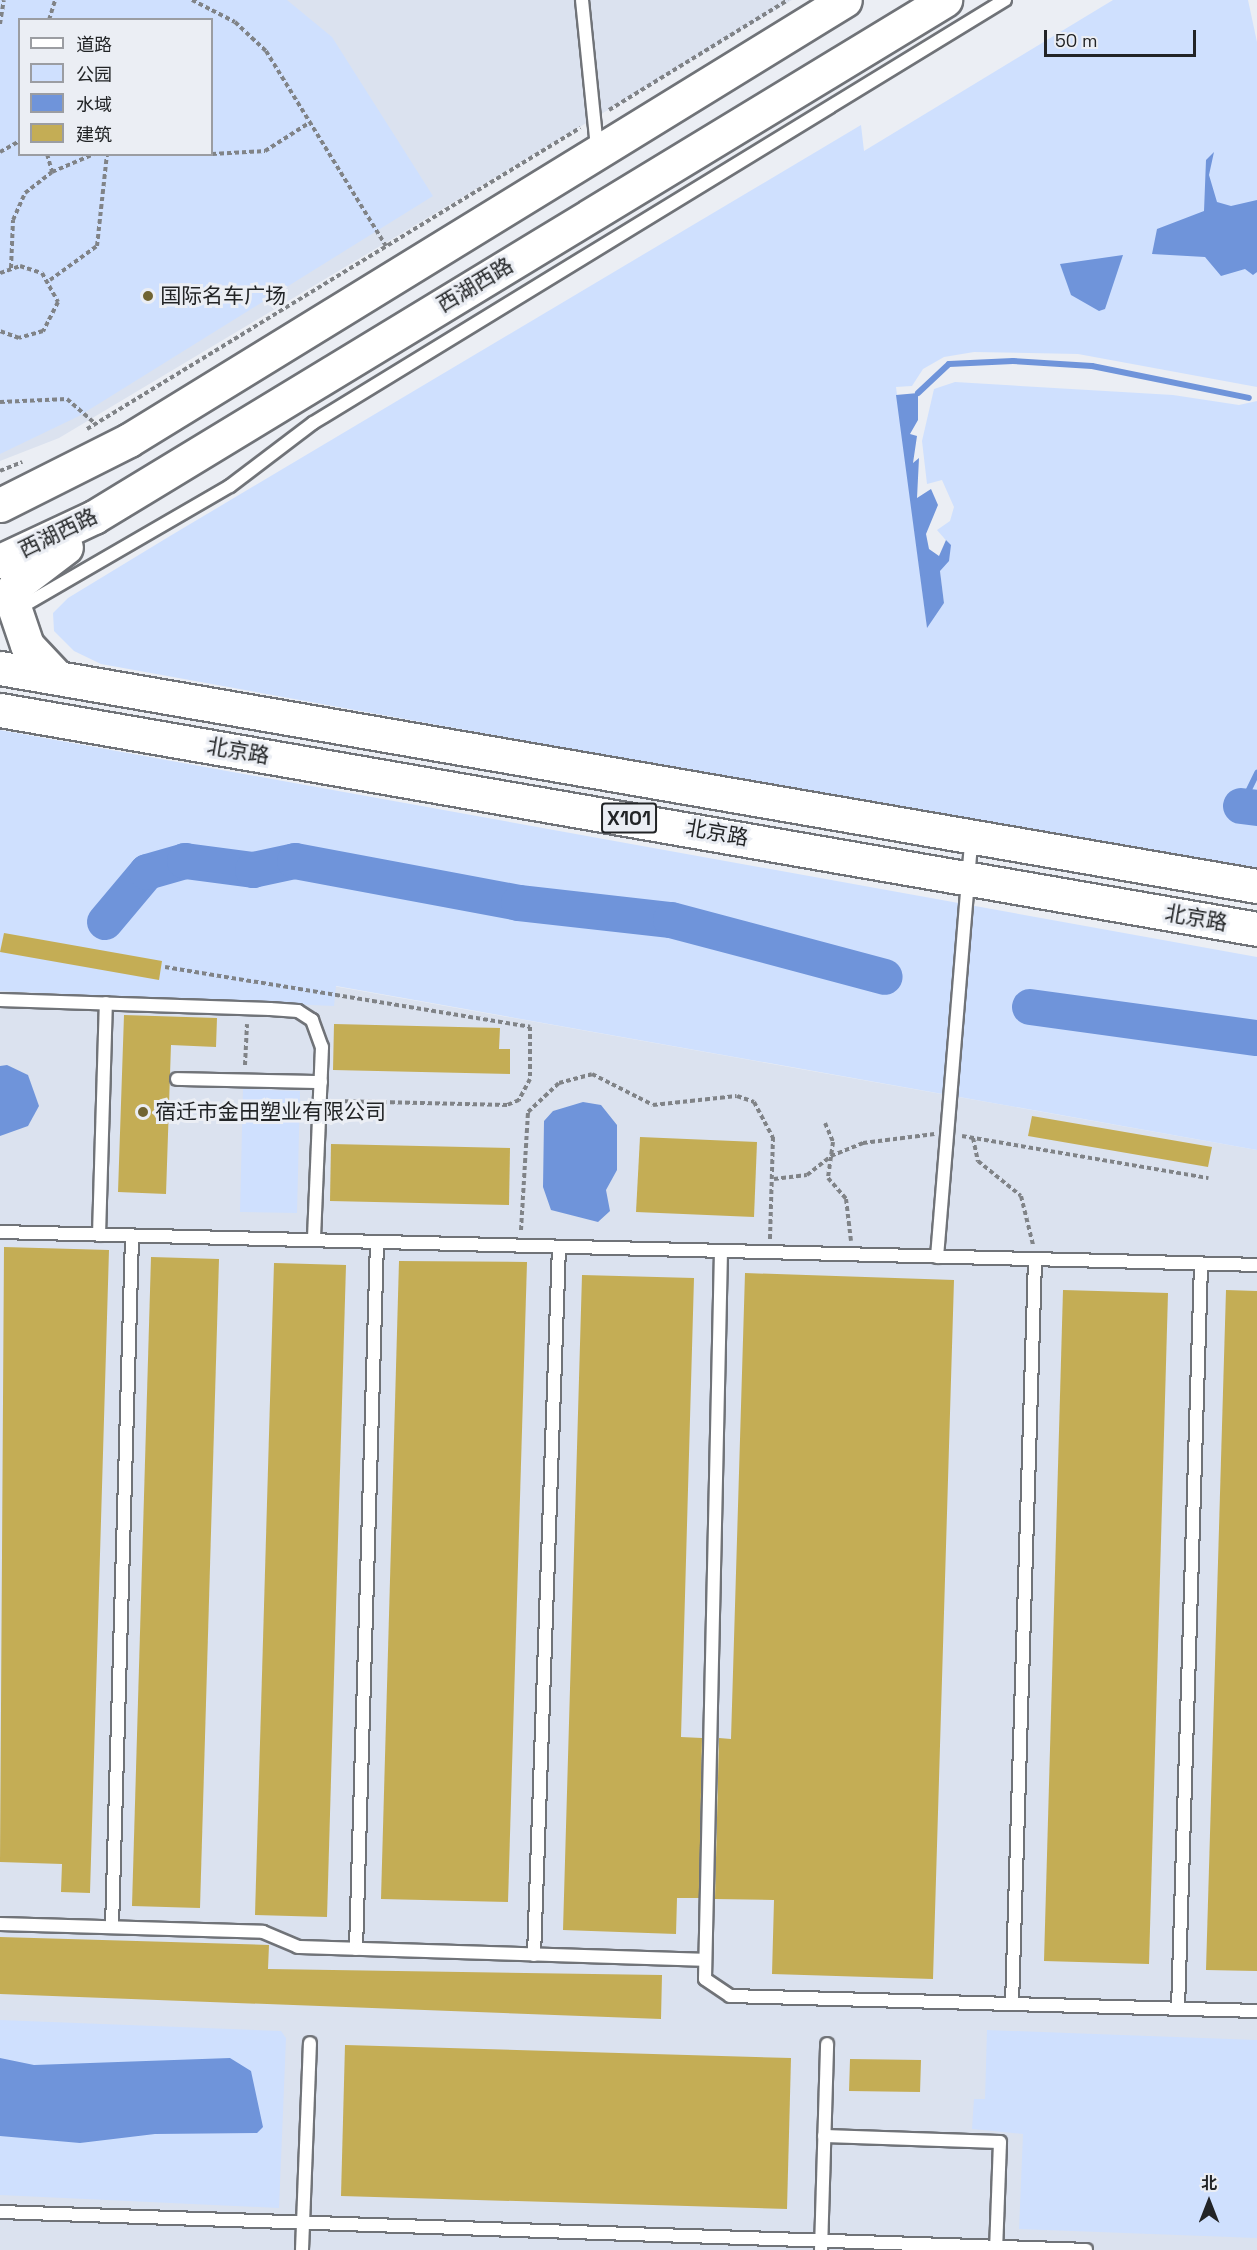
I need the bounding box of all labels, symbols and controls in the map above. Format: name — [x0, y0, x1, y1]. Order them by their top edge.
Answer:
legend — [18, 18, 213, 156]
scale bar — [1047, 18, 1198, 56]
text: 50 m — [1055, 29, 1097, 52]
text: 道路 — [76, 33, 112, 56]
text: 公园 — [76, 63, 112, 86]
text: 水域 — [76, 93, 112, 116]
text: 建筑 — [76, 123, 112, 146]
street label: 西湖西路 — [433, 253, 517, 317]
place label: 国际名车广场 — [160, 283, 286, 309]
marker: 国际名车广场 — [141, 289, 155, 303]
street label: 西湖西路 — [15, 503, 101, 563]
street label: 北京路 — [205, 733, 271, 769]
road number: X101 — [600, 801, 658, 835]
street label: 北京路 — [684, 815, 750, 851]
street label: 北京路 — [1163, 900, 1229, 936]
place label: 宿迁市金田塑业有限公司 — [155, 1099, 386, 1125]
marker: 宿迁市金田塑业有限公司 — [136, 1105, 150, 1119]
north arrow — [1179, 2172, 1239, 2232]
text: 北 — [1201, 2173, 1217, 2194]

